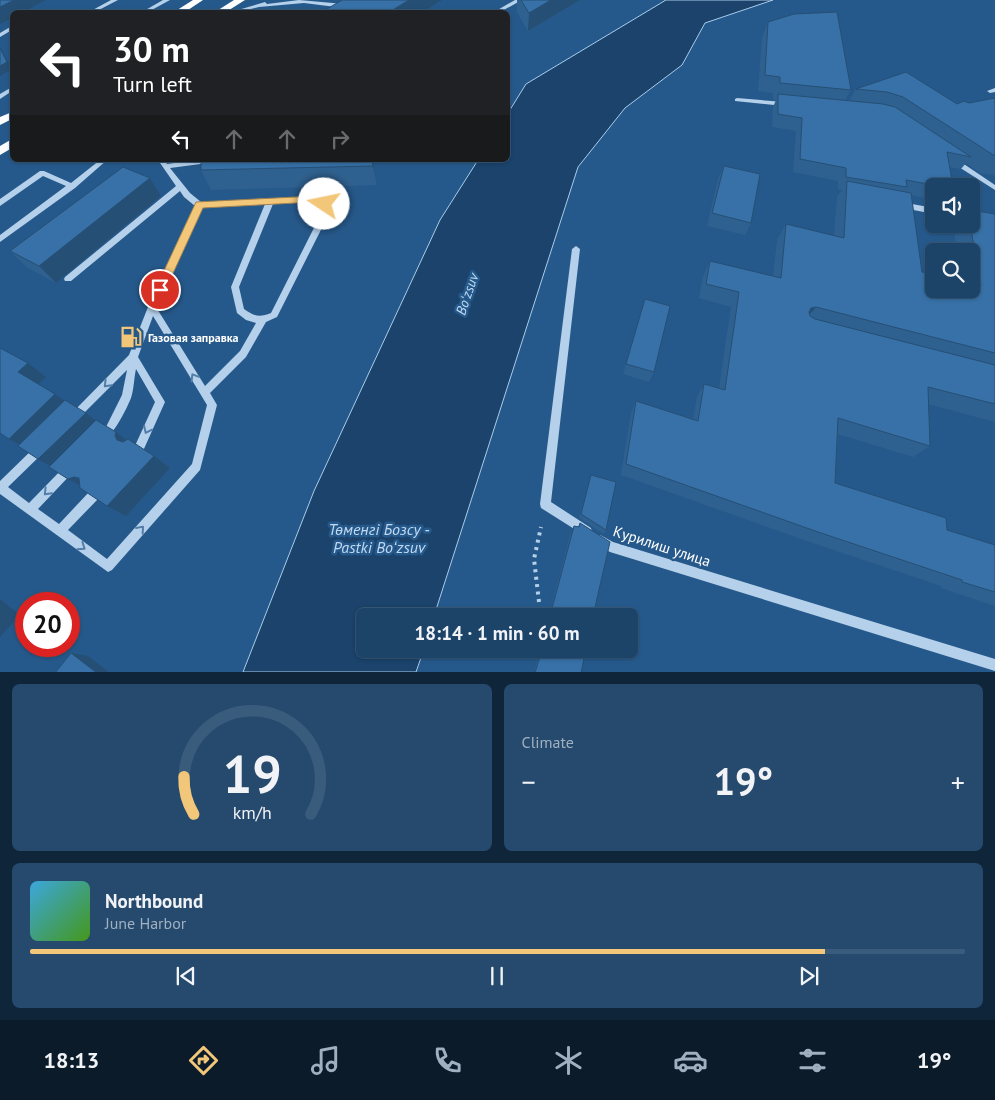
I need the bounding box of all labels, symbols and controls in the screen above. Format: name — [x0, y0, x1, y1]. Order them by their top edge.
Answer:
text: 30 m — [113, 26, 190, 72]
icon: left — [30, 30, 95, 95]
text: Turn left — [113, 70, 192, 98]
icon: left — [167, 125, 195, 153]
icon: ahead — [220, 125, 248, 153]
icon: ahead — [273, 125, 301, 153]
icon: right — [326, 125, 354, 153]
position arrow — [297, 177, 349, 229]
map controls — [925, 178, 980, 298]
button: sound — [925, 178, 980, 233]
button: search — [925, 243, 980, 298]
pin — [139, 269, 181, 311]
water label: Boʻzsuv — [452, 269, 483, 317]
icon: arrive — [146, 276, 174, 304]
fuel station icon: Газовая заправка — [118, 324, 144, 350]
place label: Газовая заправка — [148, 330, 239, 345]
one-way arrow — [191, 373, 201, 382]
one-way arrow — [103, 378, 112, 387]
one-way arrow — [143, 425, 153, 434]
one-way arrow — [44, 486, 53, 495]
water label: Төменгі Бозсу - Pastki Boʻzsuv — [328, 519, 430, 557]
street label: Курилиш улица — [611, 521, 713, 571]
one-way arrow — [135, 526, 143, 535]
one-way arrow — [76, 541, 86, 550]
speed limit sign: 20 — [15, 592, 80, 657]
text: 18:14 · 1 min · 60 m — [414, 621, 580, 645]
text: Climate — [522, 732, 574, 752]
text: 19 — [222, 740, 281, 807]
text: 19° — [713, 756, 773, 805]
text: − — [522, 763, 536, 800]
text: + — [951, 763, 965, 800]
text: km/h — [232, 801, 271, 824]
text: Northbound — [105, 889, 203, 913]
text: June Harbor — [105, 913, 186, 933]
icon: previous — [172, 962, 200, 990]
icon: pause — [483, 962, 511, 990]
icon: next — [795, 962, 823, 990]
icon: directions — [186, 1043, 221, 1078]
icon: music — [308, 1043, 343, 1078]
icon: phone — [430, 1043, 465, 1078]
icon: climate — [551, 1043, 586, 1078]
icon: car — [673, 1043, 708, 1078]
icon: filters — [795, 1043, 830, 1078]
text: 18:13 — [43, 1046, 99, 1074]
text: 19° — [917, 1046, 951, 1074]

